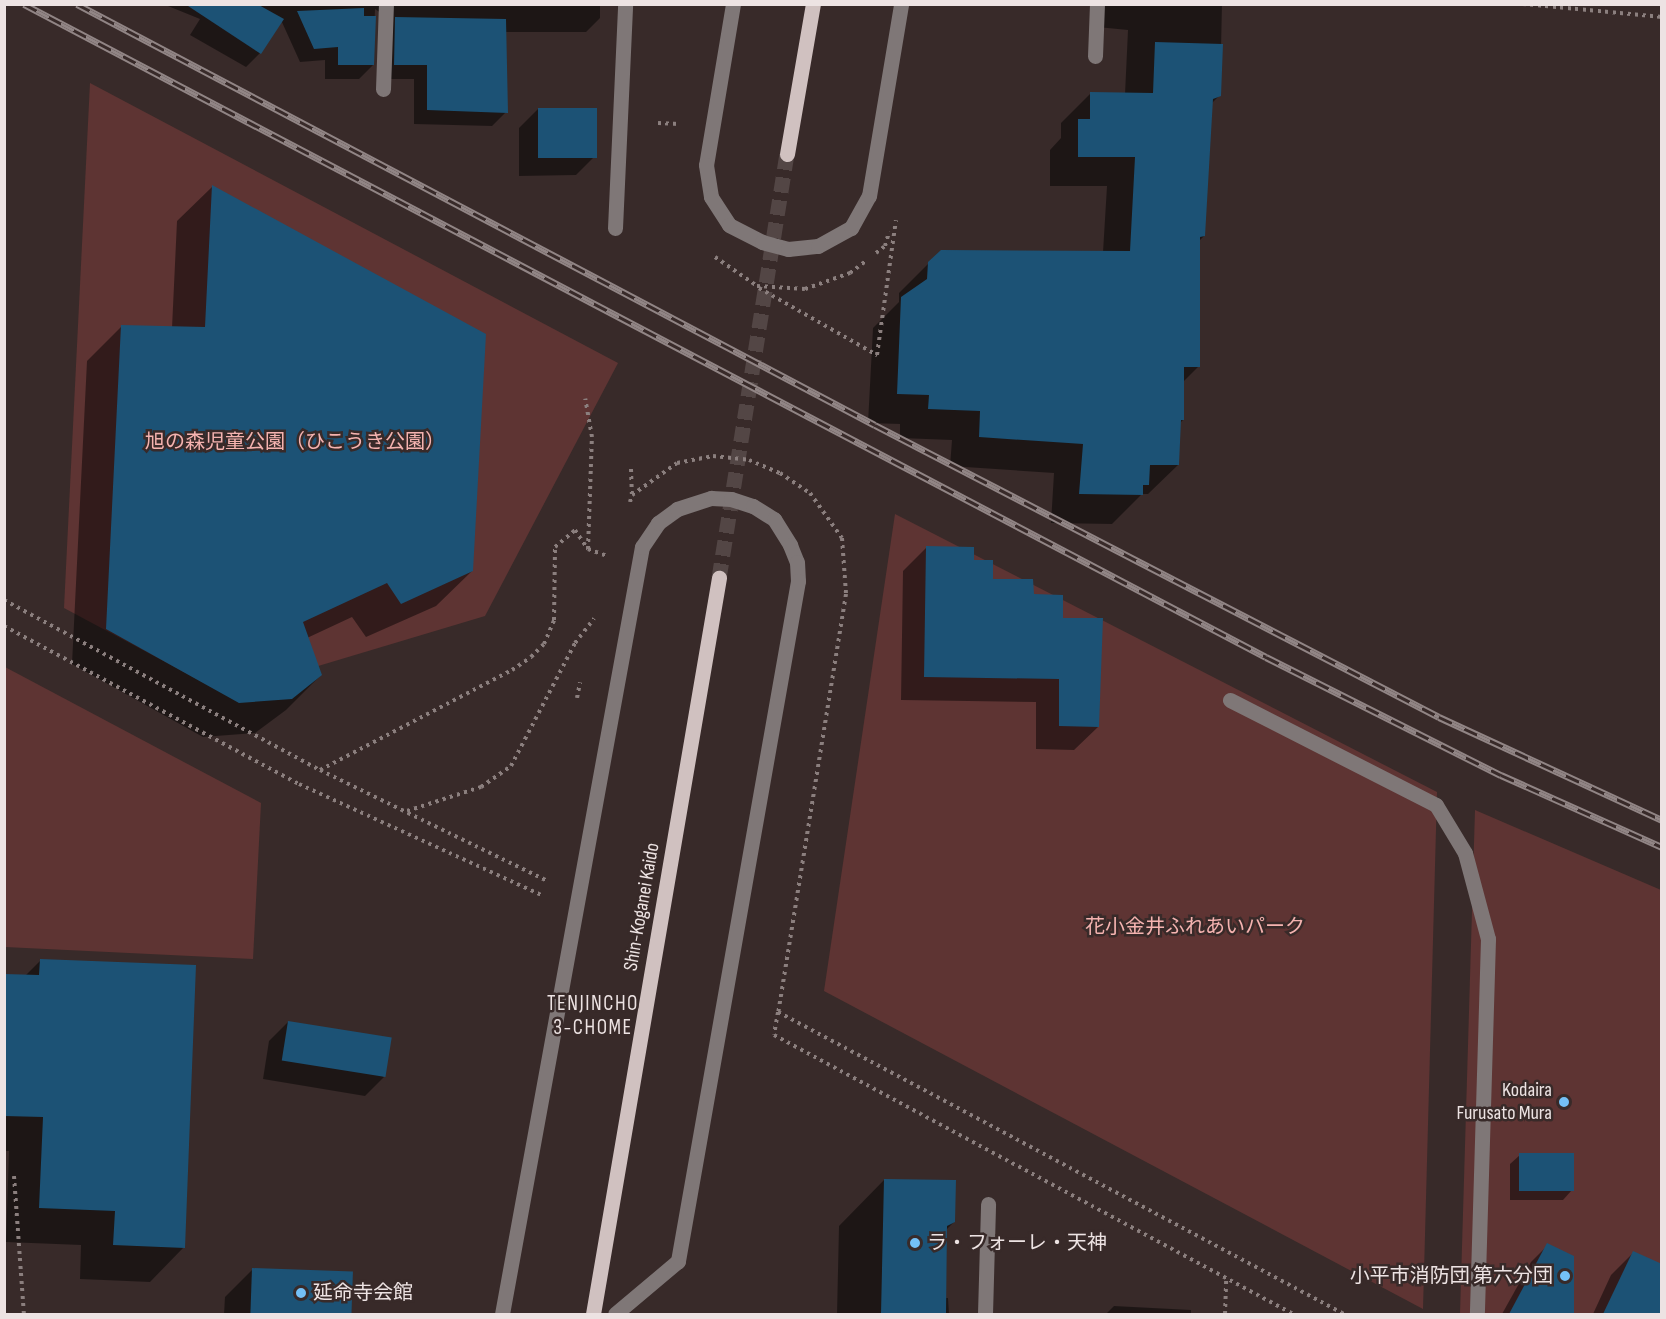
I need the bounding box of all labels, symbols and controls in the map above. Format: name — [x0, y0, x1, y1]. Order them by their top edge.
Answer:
park label: 旭の森児童公園（ひこうき公園） — [145, 430, 445, 454]
street label: Shin-Koganei Kaido — [619, 841, 665, 973]
park label: 花小金井ふれあいパーク — [1085, 915, 1305, 939]
district label: TENJINCHO 3-CHOME — [547, 991, 639, 1041]
place label: Kodaira Furusato Mura — [1456, 1078, 1552, 1125]
marker: Kodaira Furusato Mura — [1557, 1095, 1571, 1109]
place label: ラ・フォーレ・天神 — [927, 1231, 1107, 1255]
marker: ラ・フォーレ・天神 — [908, 1236, 922, 1250]
place label: 小平市消防団 第六分団 — [1350, 1264, 1553, 1288]
marker: 小平市消防団 第六分団 — [1558, 1269, 1572, 1283]
place label: 延命寺会館 — [313, 1281, 413, 1305]
marker: 延命寺会館 — [294, 1286, 308, 1300]

